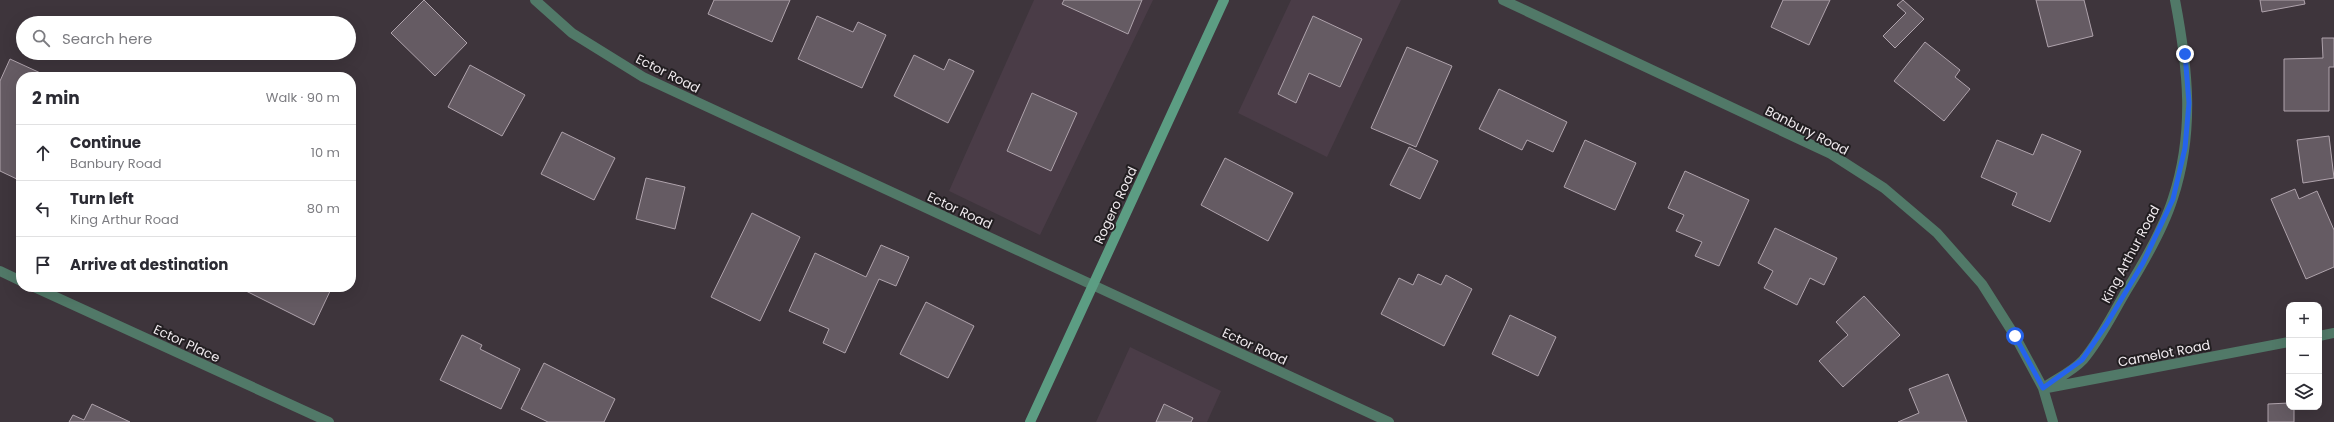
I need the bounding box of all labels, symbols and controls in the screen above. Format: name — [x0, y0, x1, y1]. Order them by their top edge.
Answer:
search box — [16, 16, 356, 60]
icon: search — [30, 27, 52, 49]
text: Search here — [62, 28, 152, 49]
route end — [2176, 45, 2194, 63]
street label: Ector Road — [632, 49, 703, 98]
text: 2 min — [32, 86, 80, 110]
text: Walk · 90 m — [266, 88, 340, 107]
street label: Banbury Road — [1762, 101, 1852, 160]
text: Continue — [70, 132, 141, 153]
icon: ahead — [32, 142, 54, 164]
text: 10 m — [311, 143, 340, 162]
text: Banbury Road — [70, 154, 162, 173]
street label: Rogero Road — [1089, 163, 1142, 247]
street label: Ector Road — [924, 187, 995, 234]
text: Turn left — [70, 188, 134, 209]
icon: left — [32, 198, 54, 220]
text: 80 m — [307, 199, 340, 218]
street label: King Arthur Road — [2097, 202, 2164, 307]
text: King Arthur Road — [70, 210, 179, 229]
icon: arrive — [32, 254, 54, 276]
text: Arrive at destination — [70, 254, 228, 275]
map controls — [2286, 302, 2322, 410]
button: + — [2286, 302, 2322, 338]
street label: Ector Place — [150, 320, 223, 367]
street label: Ector Road — [1219, 323, 1290, 370]
route start — [2006, 327, 2024, 345]
street label: Camelot Road — [2116, 335, 2212, 372]
button: − — [2286, 338, 2322, 374]
button: layers — [2286, 374, 2322, 410]

